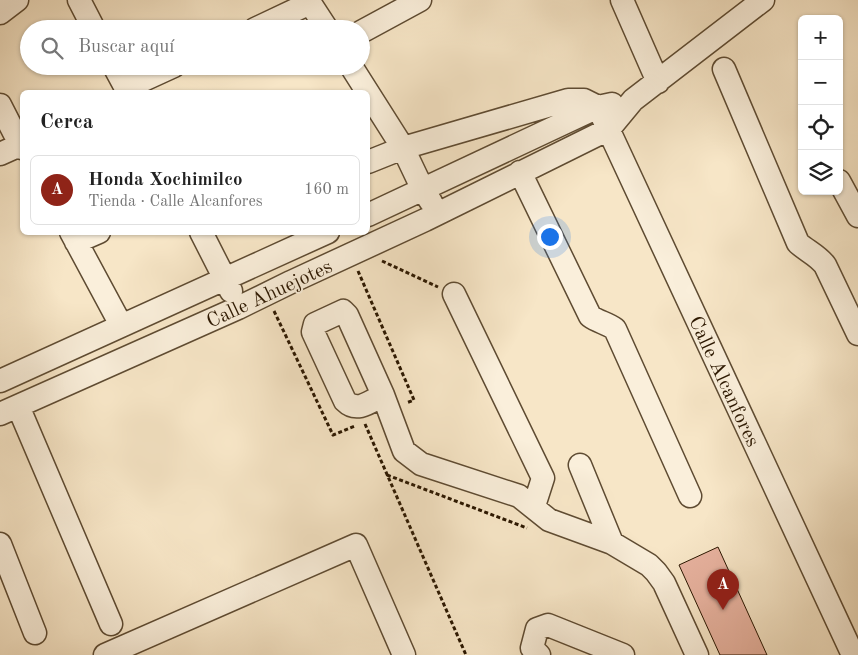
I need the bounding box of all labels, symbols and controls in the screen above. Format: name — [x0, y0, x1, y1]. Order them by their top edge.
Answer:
map controls — [798, 15, 843, 195]
button: + — [798, 15, 843, 60]
search box — [20, 20, 370, 75]
icon: search — [38, 34, 66, 62]
text: Buscar aquí — [78, 38, 174, 57]
button: − — [798, 60, 843, 105]
button: locate — [798, 105, 843, 150]
text: Cerca — [40, 112, 93, 133]
button: layers — [798, 150, 843, 195]
text: Honda Xochimilco — [88, 171, 243, 190]
text: A — [51, 182, 63, 198]
text: 160 m — [304, 182, 349, 198]
text: Tienda · Calle Alcanfores — [88, 194, 263, 210]
your location — [537, 224, 563, 250]
street label: Calle Ahuejotes — [204, 257, 336, 333]
street label: Calle Alcanfores — [684, 313, 762, 450]
pin: A — [707, 569, 739, 610]

